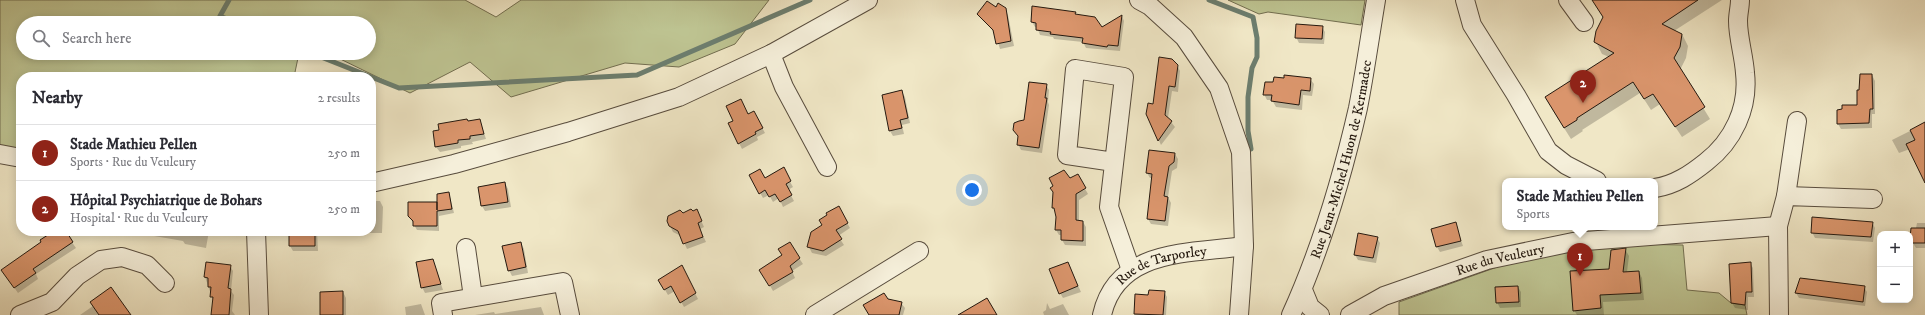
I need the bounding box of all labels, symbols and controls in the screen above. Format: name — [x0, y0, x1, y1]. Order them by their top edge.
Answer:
search box — [16, 16, 376, 60]
icon: search — [30, 27, 52, 49]
text: Search here — [62, 29, 131, 48]
street label: Rue Jean-Michel Huon de Kermadec — [1307, 59, 1376, 262]
pin: 2 — [1570, 70, 1596, 103]
text: Nearby — [32, 87, 82, 109]
text: 2 results — [318, 90, 360, 106]
text: Stade Mathieu Pellen — [70, 135, 197, 154]
text: 1 — [43, 145, 47, 161]
text: 250 m — [328, 145, 360, 161]
text: Sports · Rue du Veuleury — [70, 154, 196, 170]
popup — [1502, 178, 1658, 230]
your location — [962, 180, 982, 200]
text: Stade Mathieu Pellen — [1517, 187, 1643, 206]
text: Hôpital Psychiatrique de Bohars — [70, 191, 262, 210]
text: 2 — [42, 201, 48, 217]
text: 250 m — [328, 201, 360, 217]
text: Sports — [1517, 206, 1549, 222]
text: Hospital · Rue du Veuleury — [70, 210, 208, 226]
map controls — [1877, 231, 1913, 303]
button: + — [1877, 231, 1913, 267]
street label: Rue du Veuleury — [1454, 240, 1547, 280]
street label: Rue de Tarporley — [1112, 242, 1208, 289]
pin: 1 — [1567, 243, 1593, 276]
button: − — [1877, 267, 1913, 303]

